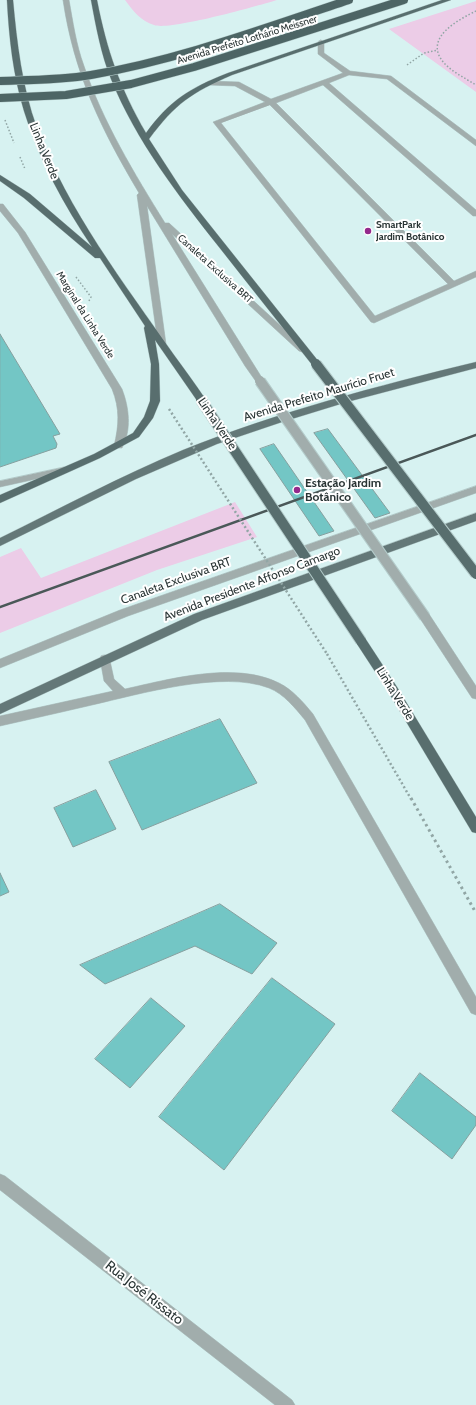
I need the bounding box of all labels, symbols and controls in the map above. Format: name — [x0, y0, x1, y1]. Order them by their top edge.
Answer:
street label: Avenida Prefeito Lothário Meissner — [176, 13, 318, 67]
street label: Linha Verde — [26, 121, 62, 181]
place label: SmartPark Jardim Botânico — [376, 219, 444, 242]
marker: SmartPark Jardim Botânico — [363, 226, 373, 236]
street label: Canaleta Exclusiva BRT — [175, 232, 255, 306]
street label: Marginal da Linha Verde — [53, 269, 117, 361]
street label: Avenida Prefeito Maurício Fruet — [242, 365, 396, 425]
street label: Linha Verde — [194, 395, 240, 453]
place label: Estação Jardim Botânico — [305, 476, 381, 504]
marker: Estação Jardim Botânico — [292, 485, 302, 495]
street label: Avenida Presidente Affonso Camargo — [162, 544, 342, 624]
street label: Canaleta Exclusiva BRT — [119, 554, 233, 608]
street label: Linha Verde — [373, 665, 417, 723]
street label: Rua José Rissato — [102, 1257, 186, 1329]

